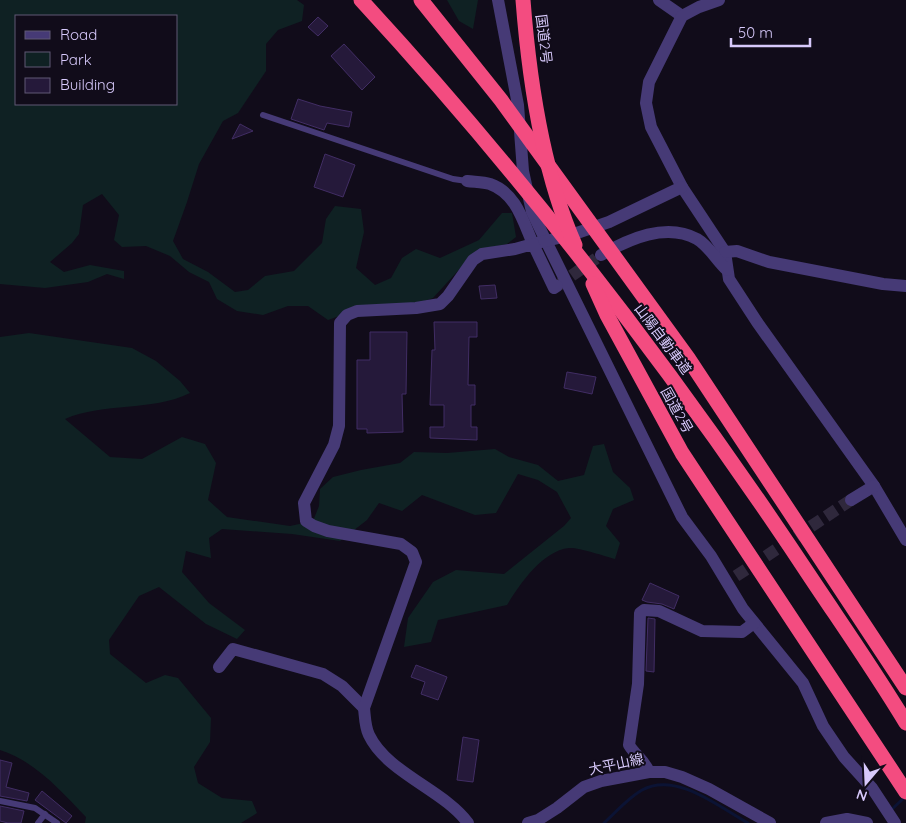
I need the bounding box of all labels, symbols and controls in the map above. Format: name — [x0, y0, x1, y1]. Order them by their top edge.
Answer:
street label: 国道2号 — [532, 13, 556, 65]
legend — [15, 15, 178, 105]
scale bar — [731, 15, 810, 47]
text: 50 m — [738, 23, 773, 42]
text: Road — [60, 25, 97, 44]
text: Park — [60, 50, 92, 69]
text: Building — [60, 75, 115, 94]
street label: 山陽自動車道 — [631, 300, 695, 378]
street label: 国道2号 — [657, 384, 697, 436]
street label: 大平山線 — [587, 749, 645, 779]
north arrow — [841, 758, 891, 808]
text: N — [854, 785, 870, 805]

